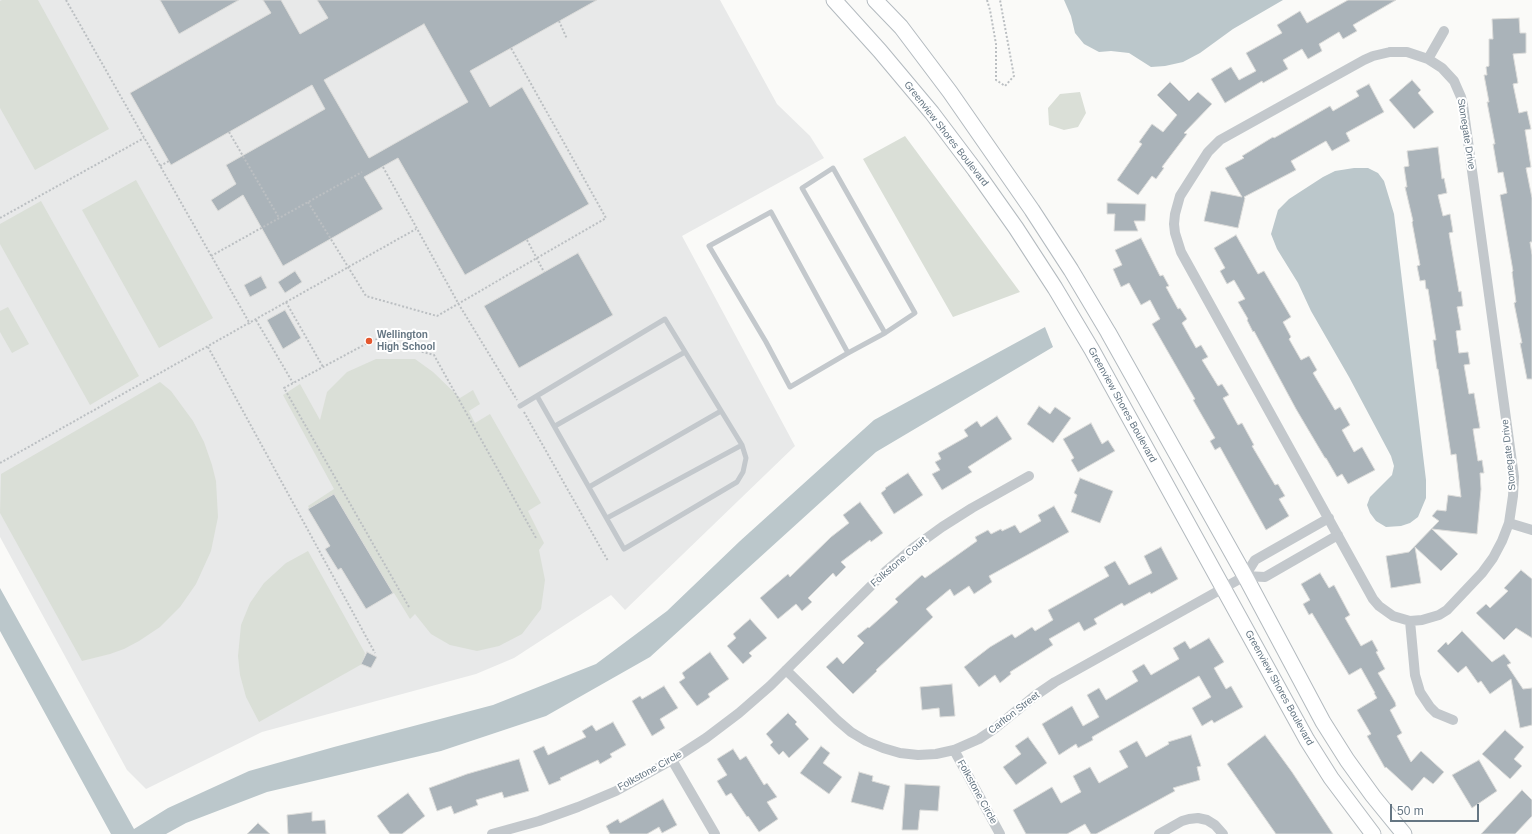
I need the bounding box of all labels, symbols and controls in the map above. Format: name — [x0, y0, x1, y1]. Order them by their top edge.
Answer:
street label: Greenview Shores Boulevard — [901, 79, 991, 189]
street label: Stonegate Drive — [1454, 98, 1478, 170]
place label: Wellington High School — [377, 329, 435, 352]
marker: Wellington High School — [364, 336, 374, 346]
street label: Greenview Shores Boulevard — [1085, 345, 1159, 465]
street label: Stonegate Drive — [1499, 419, 1519, 491]
street label: Folkstone Court — [868, 534, 930, 590]
street label: Greenview Shores Boulevard — [1242, 628, 1316, 748]
street label: Carlton Street — [986, 689, 1042, 737]
street label: Folkstone Circle — [616, 748, 684, 794]
street label: Folkstone Circle — [954, 758, 1000, 826]
scale bar — [1392, 796, 1481, 822]
text: 50 m — [1397, 804, 1424, 818]

